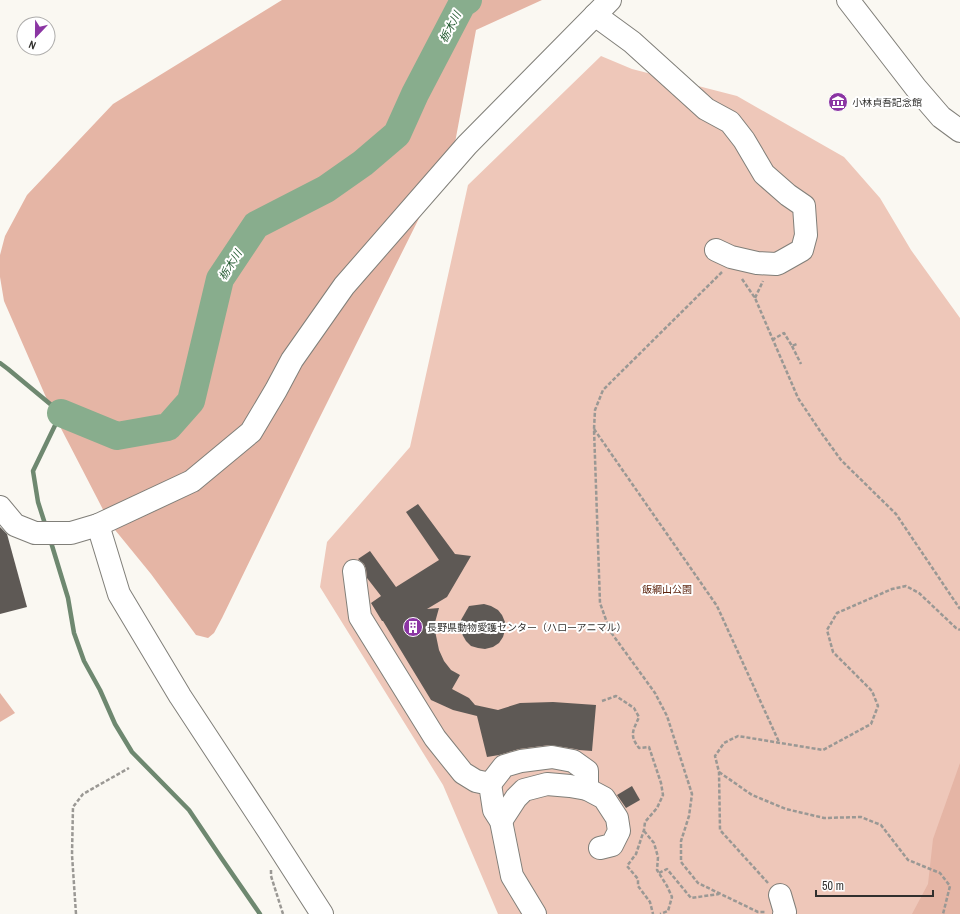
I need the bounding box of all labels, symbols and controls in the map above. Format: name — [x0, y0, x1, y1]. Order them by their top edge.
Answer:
water label: 栃木川 — [436, 8, 464, 45]
north arrow — [16, 16, 56, 56]
text: N — [27, 38, 38, 53]
museum icon: 小林貞吾記念館 — [827, 91, 849, 113]
place label: 小林貞吾記念館 — [852, 96, 922, 109]
water label: 栃木川 — [215, 246, 245, 283]
park label: 飯綱山公園 — [642, 583, 692, 596]
building icon: 長野県動物愛護センター（ハローアニマル） — [402, 616, 424, 638]
place label: 長野県動物愛護センター（ハローアニマル） — [427, 621, 626, 634]
scale bar — [816, 872, 933, 898]
text: 50 m — [822, 878, 844, 894]

